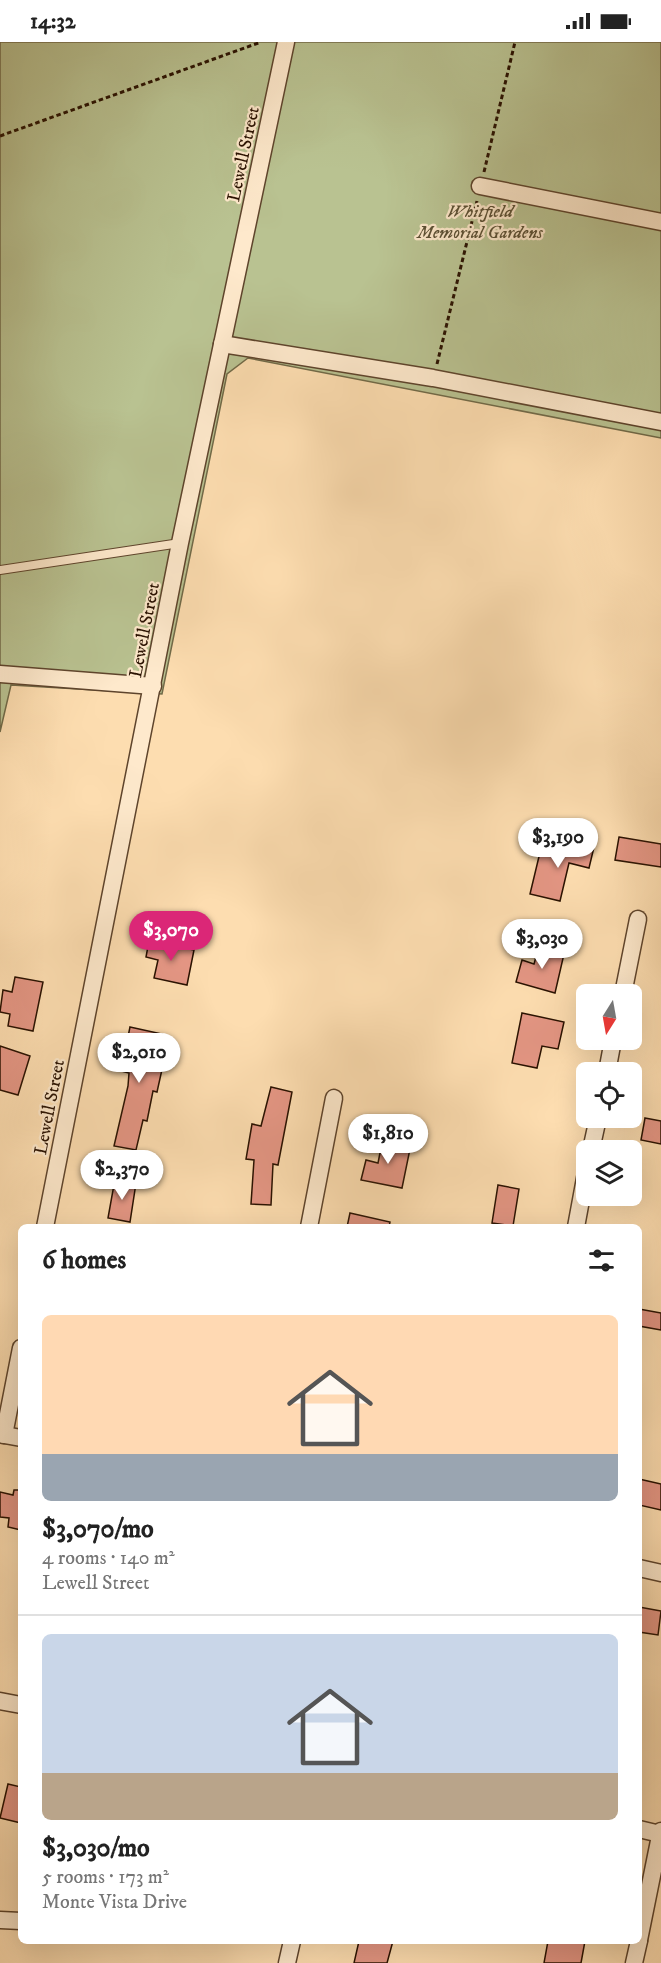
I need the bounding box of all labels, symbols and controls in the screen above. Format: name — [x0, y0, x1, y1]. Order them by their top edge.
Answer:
text: 14:32 — [30, 8, 76, 35]
street label: Lewell Street — [223, 104, 265, 204]
park label: Whitfield Memorial Gardens — [415, 201, 543, 244]
street label: Lewell Street — [125, 580, 165, 680]
pin: $3,190 — [509, 818, 607, 869]
text: $3,190 — [532, 825, 584, 850]
pin: $3,070 — [122, 911, 220, 962]
text: $3,070 — [143, 918, 199, 943]
pin: $3,030 — [493, 919, 591, 970]
text: $3,030 — [516, 926, 568, 951]
north arrow — [576, 984, 642, 1050]
map controls — [576, 984, 642, 1206]
pin: $2,010 — [90, 1033, 188, 1084]
text: $2,010 — [111, 1040, 167, 1065]
street label: Lewell Street — [30, 1057, 70, 1157]
button: locate — [576, 1062, 642, 1128]
pin: $1,810 — [339, 1114, 437, 1165]
text: $1,810 — [362, 1121, 414, 1146]
button: layers — [576, 1140, 642, 1206]
pin: $2,370 — [73, 1150, 171, 1201]
text: $2,370 — [94, 1157, 150, 1182]
text: 6 homes — [42, 1244, 126, 1277]
icon: filters — [585, 1244, 618, 1277]
icon: home — [276, 1354, 384, 1462]
text: $3,070/mo — [42, 1513, 154, 1546]
text: 4 rooms · 140 m² — [42, 1546, 175, 1571]
text: Lewell Street — [42, 1571, 149, 1596]
icon: home — [276, 1673, 384, 1781]
text: $3,030/mo — [42, 1832, 150, 1865]
text: 5 rooms · 173 m² — [42, 1865, 169, 1890]
text: Monte Vista Drive — [42, 1890, 187, 1915]

